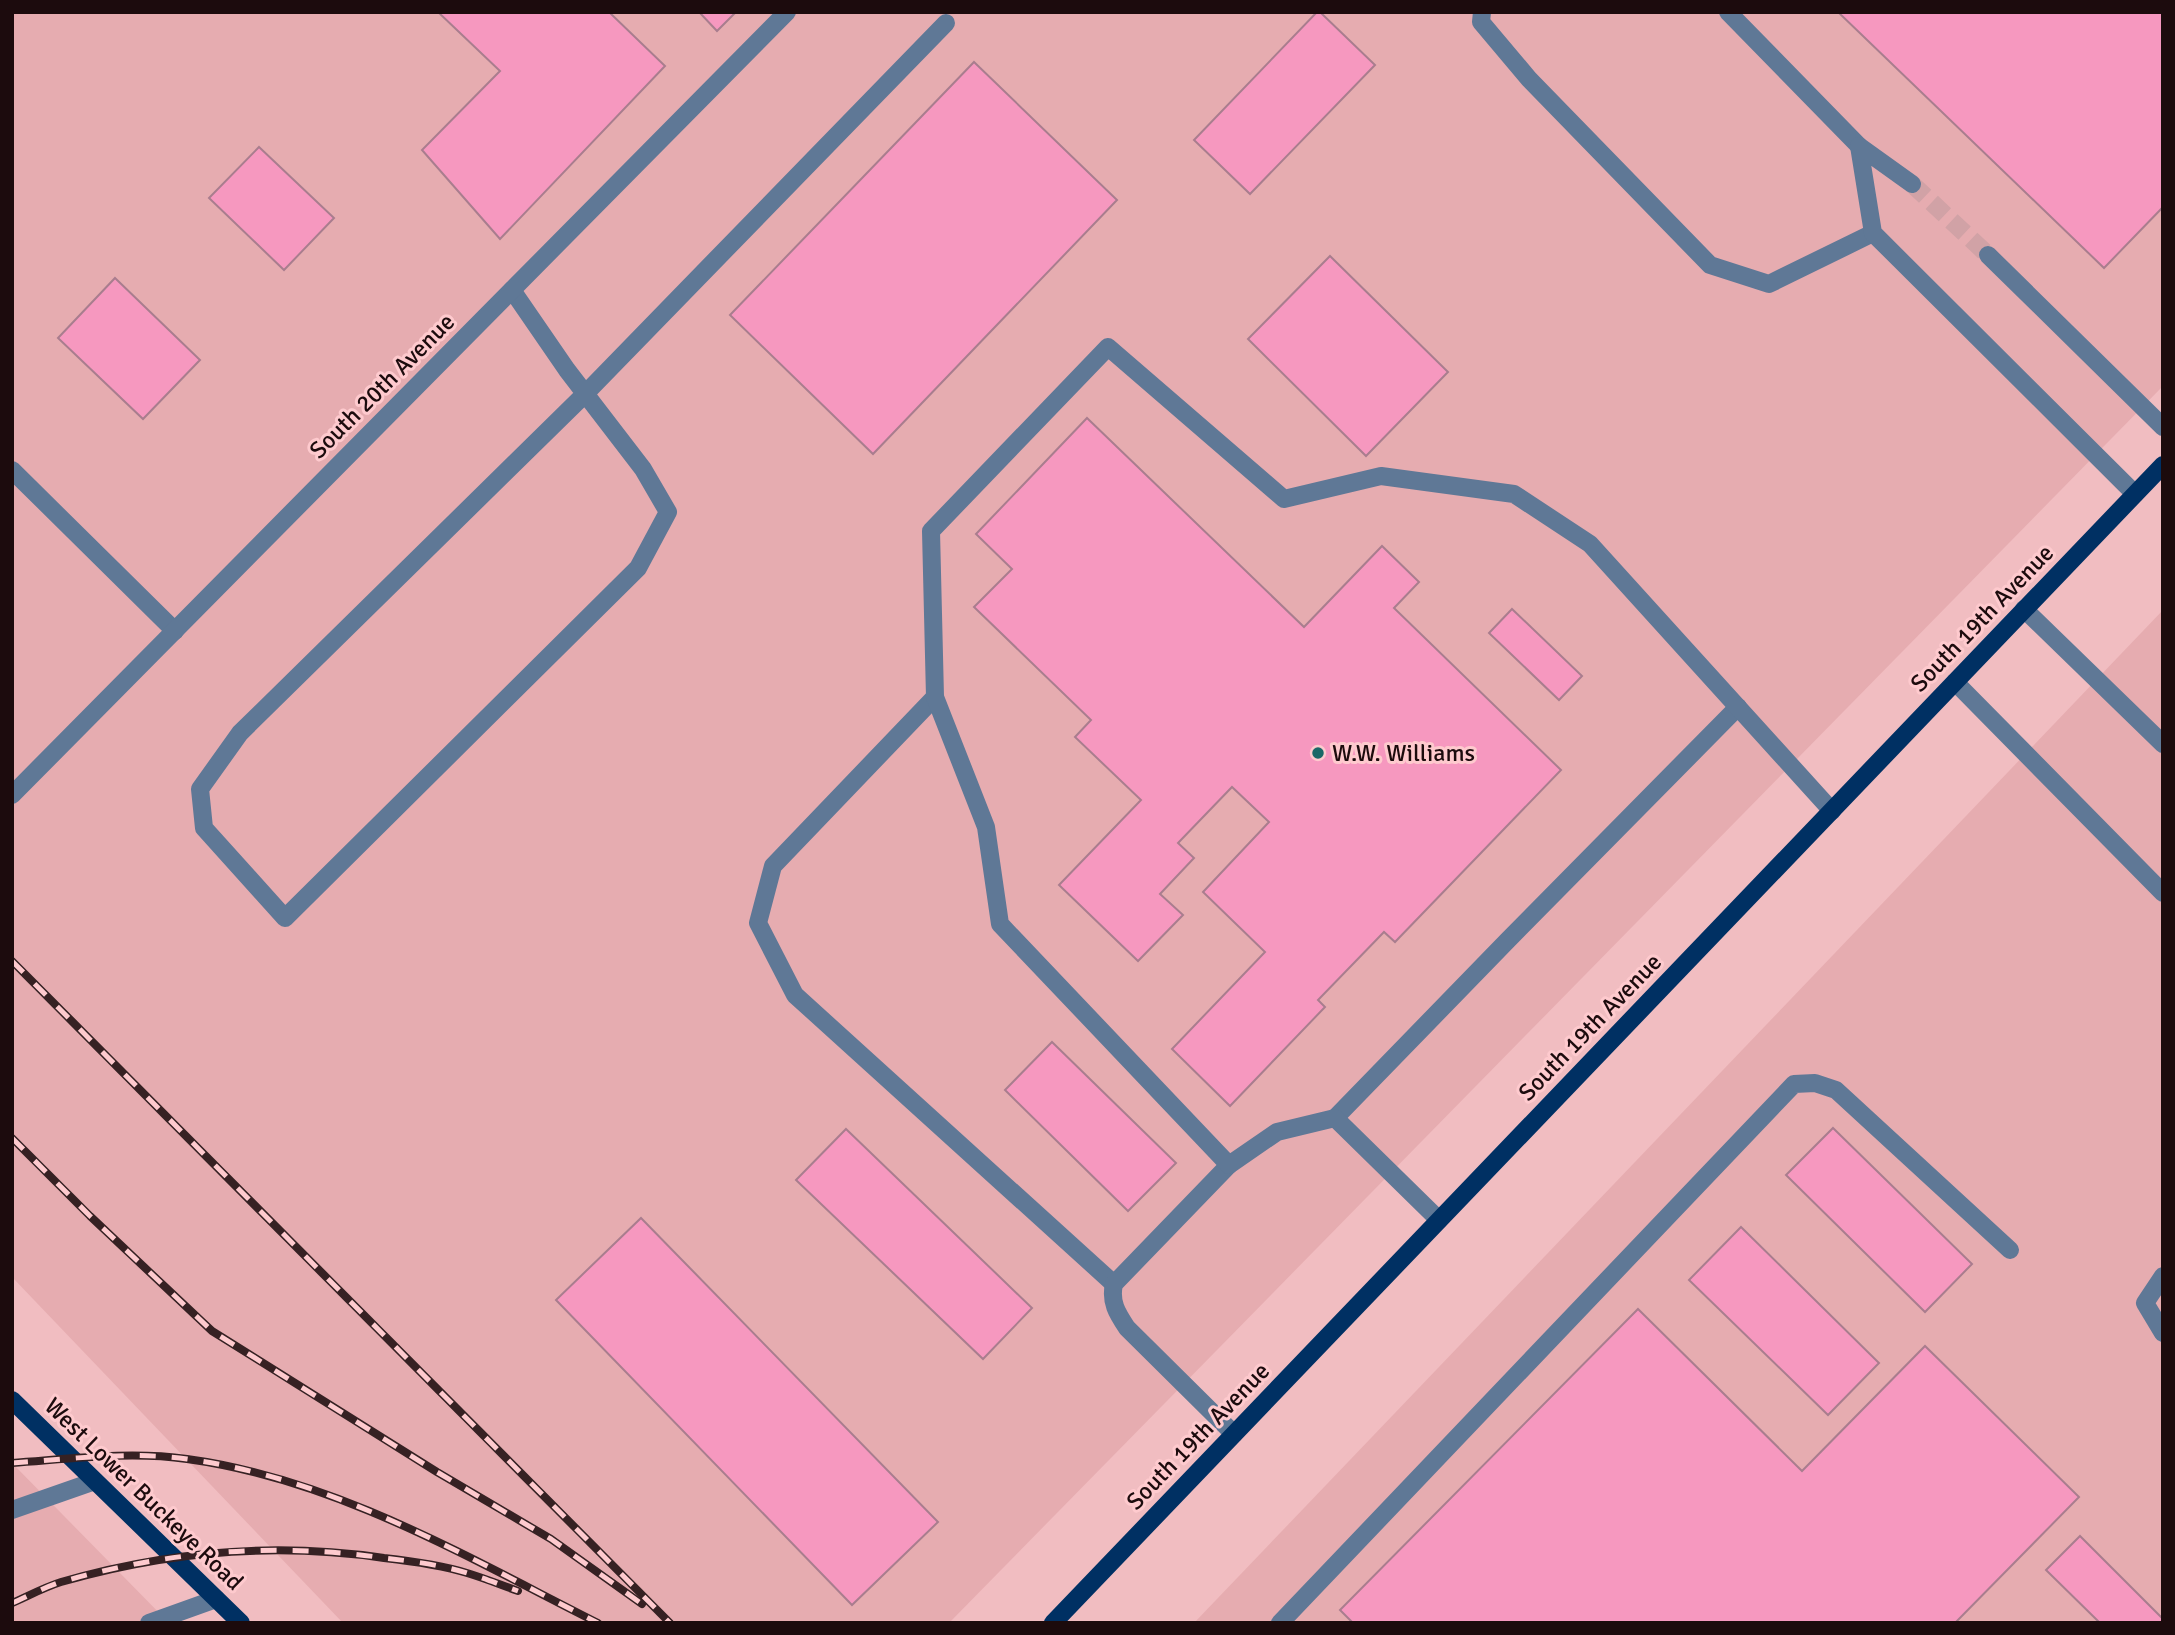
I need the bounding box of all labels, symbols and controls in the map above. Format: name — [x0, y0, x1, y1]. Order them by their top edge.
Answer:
street label: South 20th Avenue — [303, 307, 461, 465]
street label: South 19th Avenue — [1904, 538, 2060, 698]
place label: W.W. Williams — [1332, 738, 1475, 768]
marker: W.W. Williams — [1310, 745, 1326, 761]
street label: South 19th Avenue — [1512, 947, 1668, 1107]
street label: South 19th Avenue — [1120, 1356, 1276, 1516]
street label: West Lower Buckeye Road — [38, 1391, 250, 1597]

